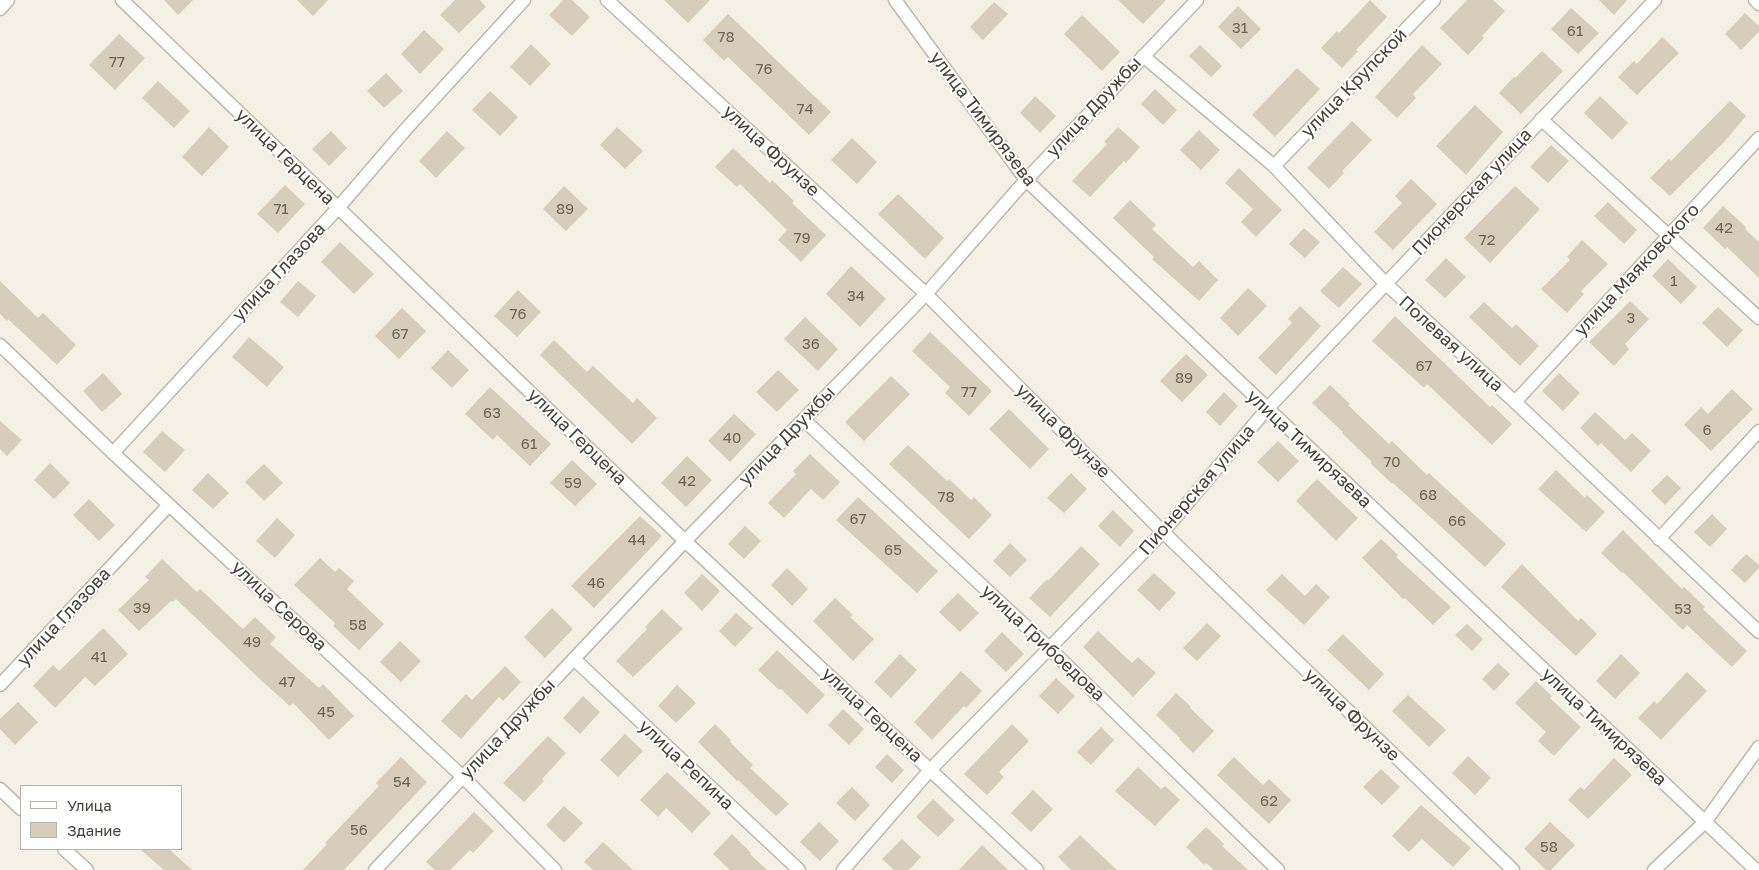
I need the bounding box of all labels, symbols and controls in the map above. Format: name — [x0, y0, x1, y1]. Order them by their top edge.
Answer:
house number: 31 — [1232, 19, 1248, 37]
house number: 61 — [1567, 22, 1583, 40]
street label: улица Крупской — [1297, 24, 1411, 142]
house number: 78 — [717, 28, 735, 46]
street label: улица Тимирязева — [925, 47, 1041, 191]
street label: улица Дружбы — [1042, 52, 1146, 162]
house number: 77 — [109, 53, 125, 71]
house number: 76 — [755, 60, 773, 78]
house number: 74 — [796, 100, 814, 118]
street label: улица Фрунзе — [718, 101, 824, 201]
street label: улица Герцена — [231, 104, 339, 210]
street label: Пионерская улица — [1408, 124, 1536, 260]
street label: улица Маяковского — [1570, 199, 1704, 341]
house number: 71 — [273, 200, 289, 218]
house number: 89 — [556, 200, 574, 218]
street label: улица Глазова — [228, 218, 330, 326]
house number: 42 — [1715, 219, 1733, 237]
house number: 79 — [793, 229, 811, 247]
house number: 72 — [1479, 231, 1495, 249]
house number: 1 — [1670, 272, 1678, 290]
house number: 34 — [847, 287, 865, 305]
street label: Полевая улица — [1394, 292, 1508, 396]
house number: 76 — [509, 305, 527, 323]
house number: 3 — [1627, 309, 1635, 327]
house number: 67 — [391, 325, 409, 343]
house number: 36 — [802, 335, 820, 353]
house number: 67 — [1415, 357, 1433, 375]
house number: 89 — [1175, 369, 1193, 387]
street label: улица Фрунзе — [1011, 379, 1115, 483]
street label: улица Дружбы — [734, 382, 840, 490]
house number: 77 — [961, 383, 977, 401]
street label: улица Герцена — [523, 384, 631, 490]
street label: улица Тимирязева — [1242, 385, 1376, 513]
house number: 63 — [483, 404, 501, 422]
street label: Пионерская улица — [1135, 420, 1259, 560]
house number: 6 — [1702, 421, 1712, 439]
house number: 40 — [723, 429, 741, 447]
house number: 61 — [521, 435, 537, 453]
house number: 70 — [1383, 453, 1401, 471]
house number: 42 — [678, 472, 696, 490]
house number: 59 — [564, 474, 582, 492]
house number: 68 — [1419, 486, 1437, 504]
house number: 78 — [937, 488, 955, 506]
house number: 67 — [849, 510, 867, 528]
house number: 66 — [1448, 512, 1466, 530]
house number: 44 — [628, 531, 646, 549]
house number: 65 — [884, 541, 902, 559]
street label: улица Серова — [227, 556, 331, 656]
street label: улица Глазова — [13, 563, 115, 671]
house number: 46 — [587, 574, 605, 592]
street label: улица Грибоедова — [977, 580, 1109, 706]
house number: 39 — [133, 599, 151, 617]
house number: 53 — [1674, 600, 1692, 618]
house number: 58 — [349, 616, 367, 634]
house number: 49 — [243, 633, 261, 651]
house number: 41 — [91, 648, 107, 666]
street label: улица Герцена — [817, 663, 927, 767]
street label: улица Тимирязева — [1537, 663, 1671, 791]
street label: улица Фрунзе — [1300, 664, 1404, 766]
house number: 47 — [278, 673, 296, 691]
street label: улица Дружбы — [456, 674, 560, 784]
house number: 45 — [317, 703, 335, 721]
street label: улица Репина — [634, 715, 738, 815]
house number: 54 — [393, 773, 411, 791]
legend — [20, 785, 182, 850]
house number: 62 — [1260, 792, 1278, 810]
text: Улица — [67, 796, 112, 814]
text: Здание — [67, 821, 121, 839]
house number: 56 — [350, 821, 368, 839]
house number: 58 — [1540, 838, 1558, 856]

